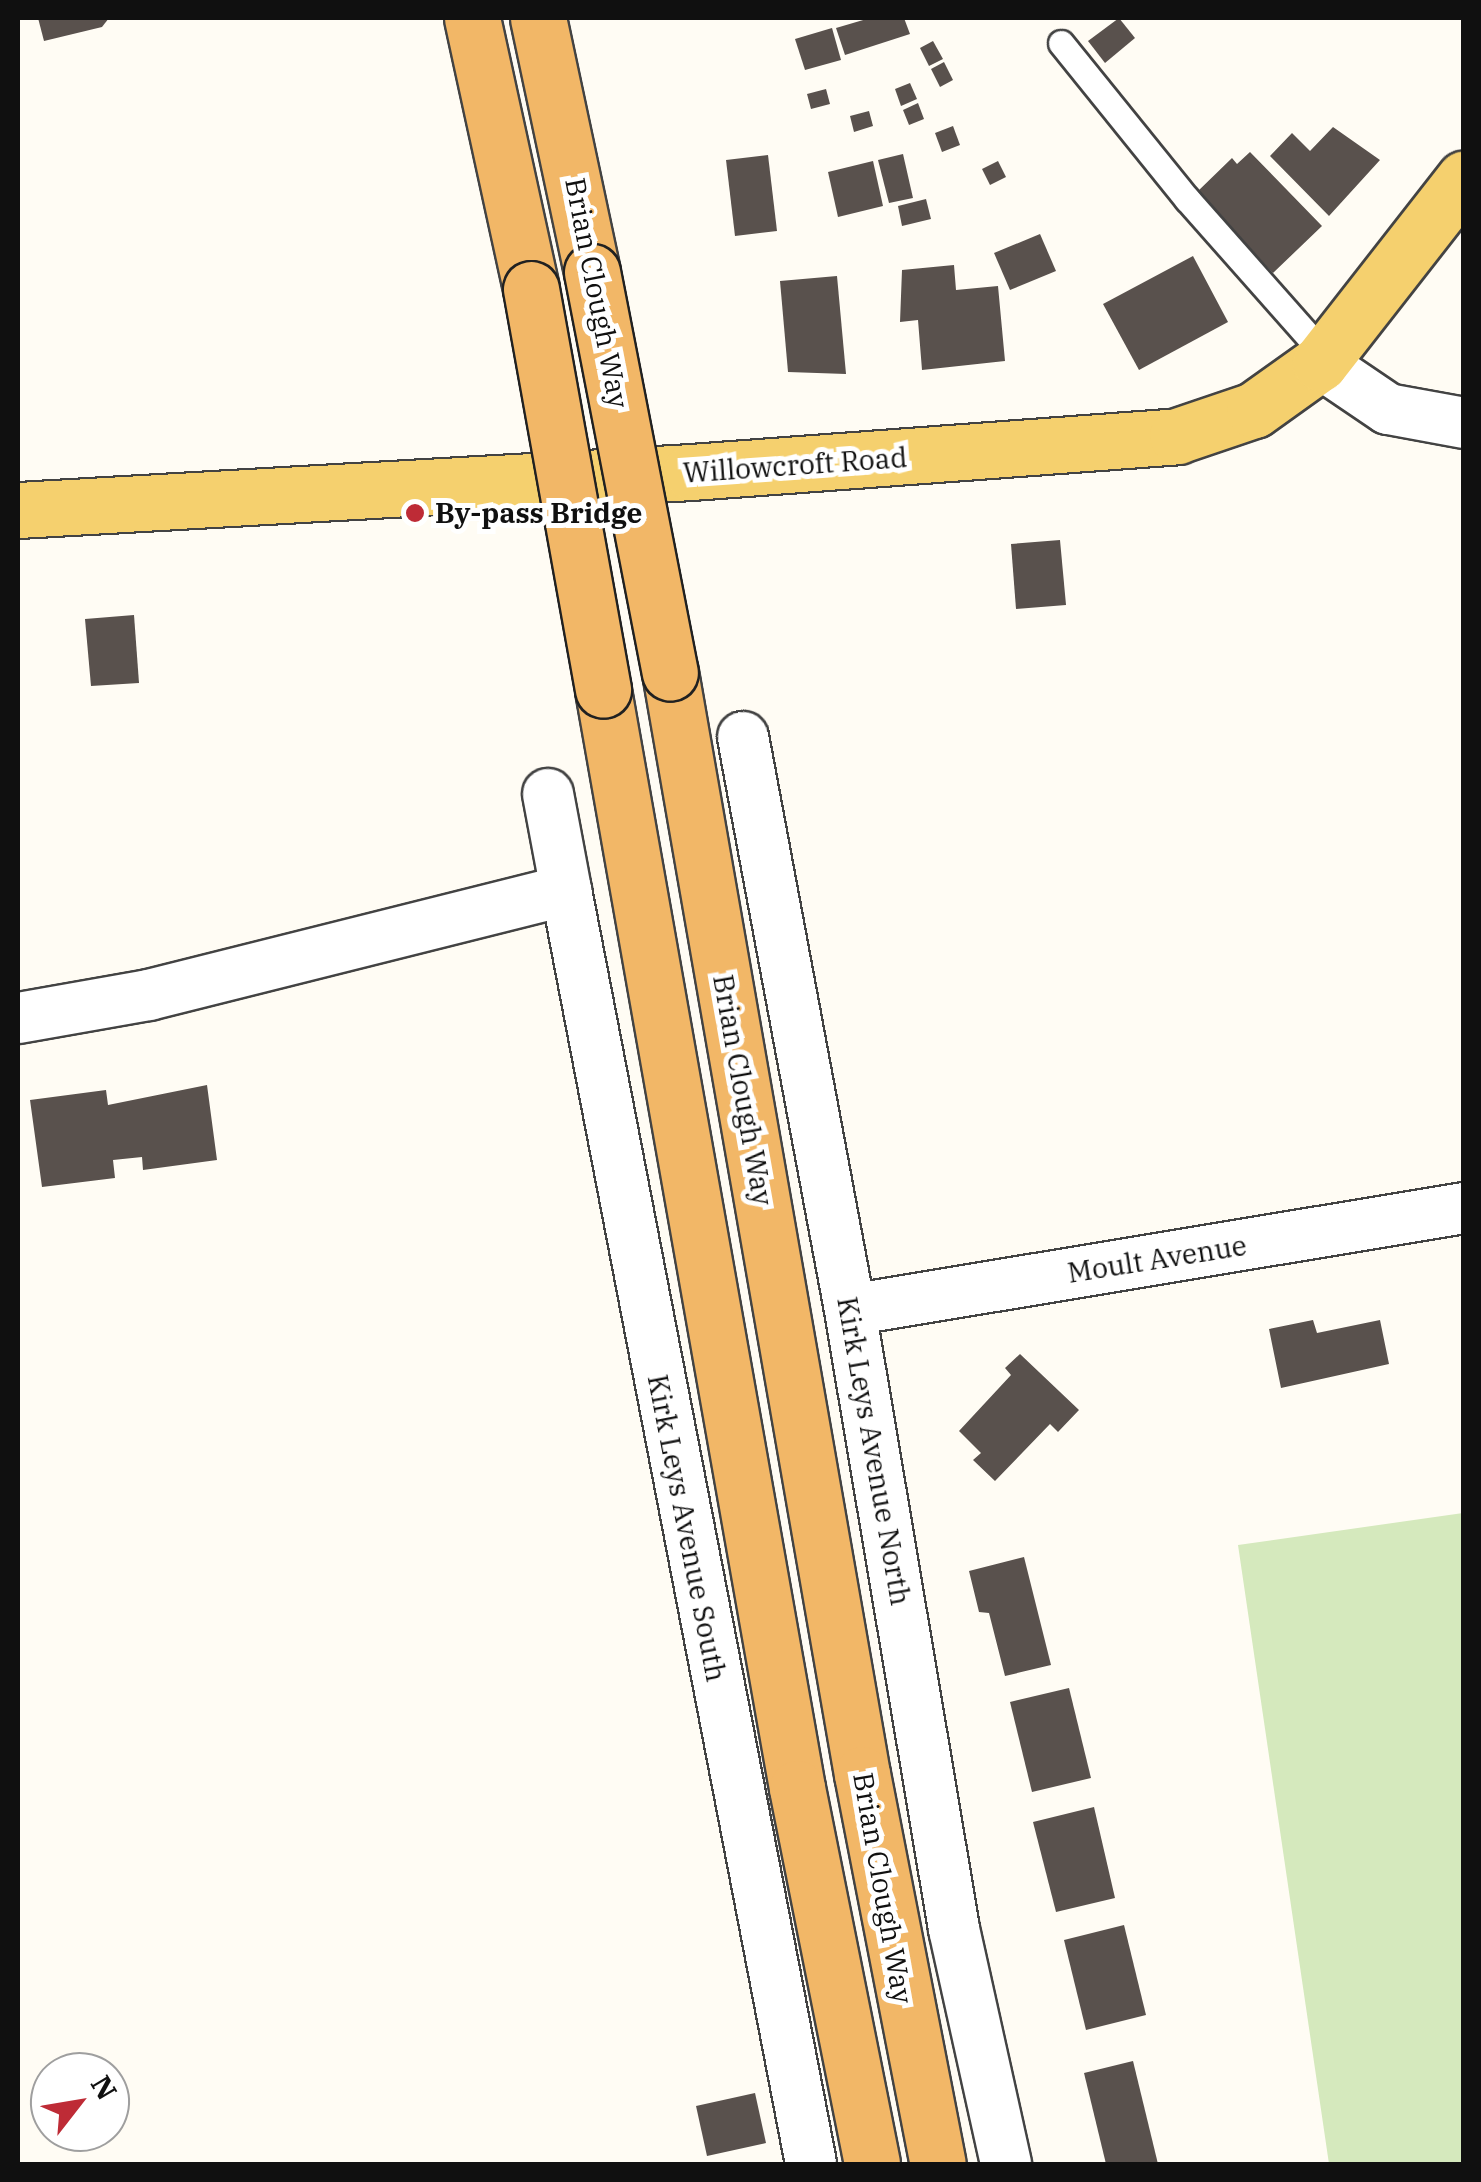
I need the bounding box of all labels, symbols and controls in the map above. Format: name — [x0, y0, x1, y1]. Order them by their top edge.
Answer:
street label: Brian Clough Way — [558, 175, 636, 411]
street label: Willowcroft Road — [682, 440, 908, 490]
place label: By-pass Bridge — [435, 496, 642, 530]
marker: By-pass Bridge — [404, 502, 426, 524]
street label: Brian Clough Way — [706, 972, 780, 1208]
street label: Moult Avenue — [1065, 1228, 1249, 1290]
street label: Kirk Leys Avenue North — [830, 1294, 918, 1608]
street label: Kirk Leys Avenue South — [641, 1372, 733, 1684]
street label: Brian Clough Way — [846, 1770, 920, 2006]
north arrow — [30, 2052, 130, 2152]
text: N — [83, 2068, 126, 2106]

